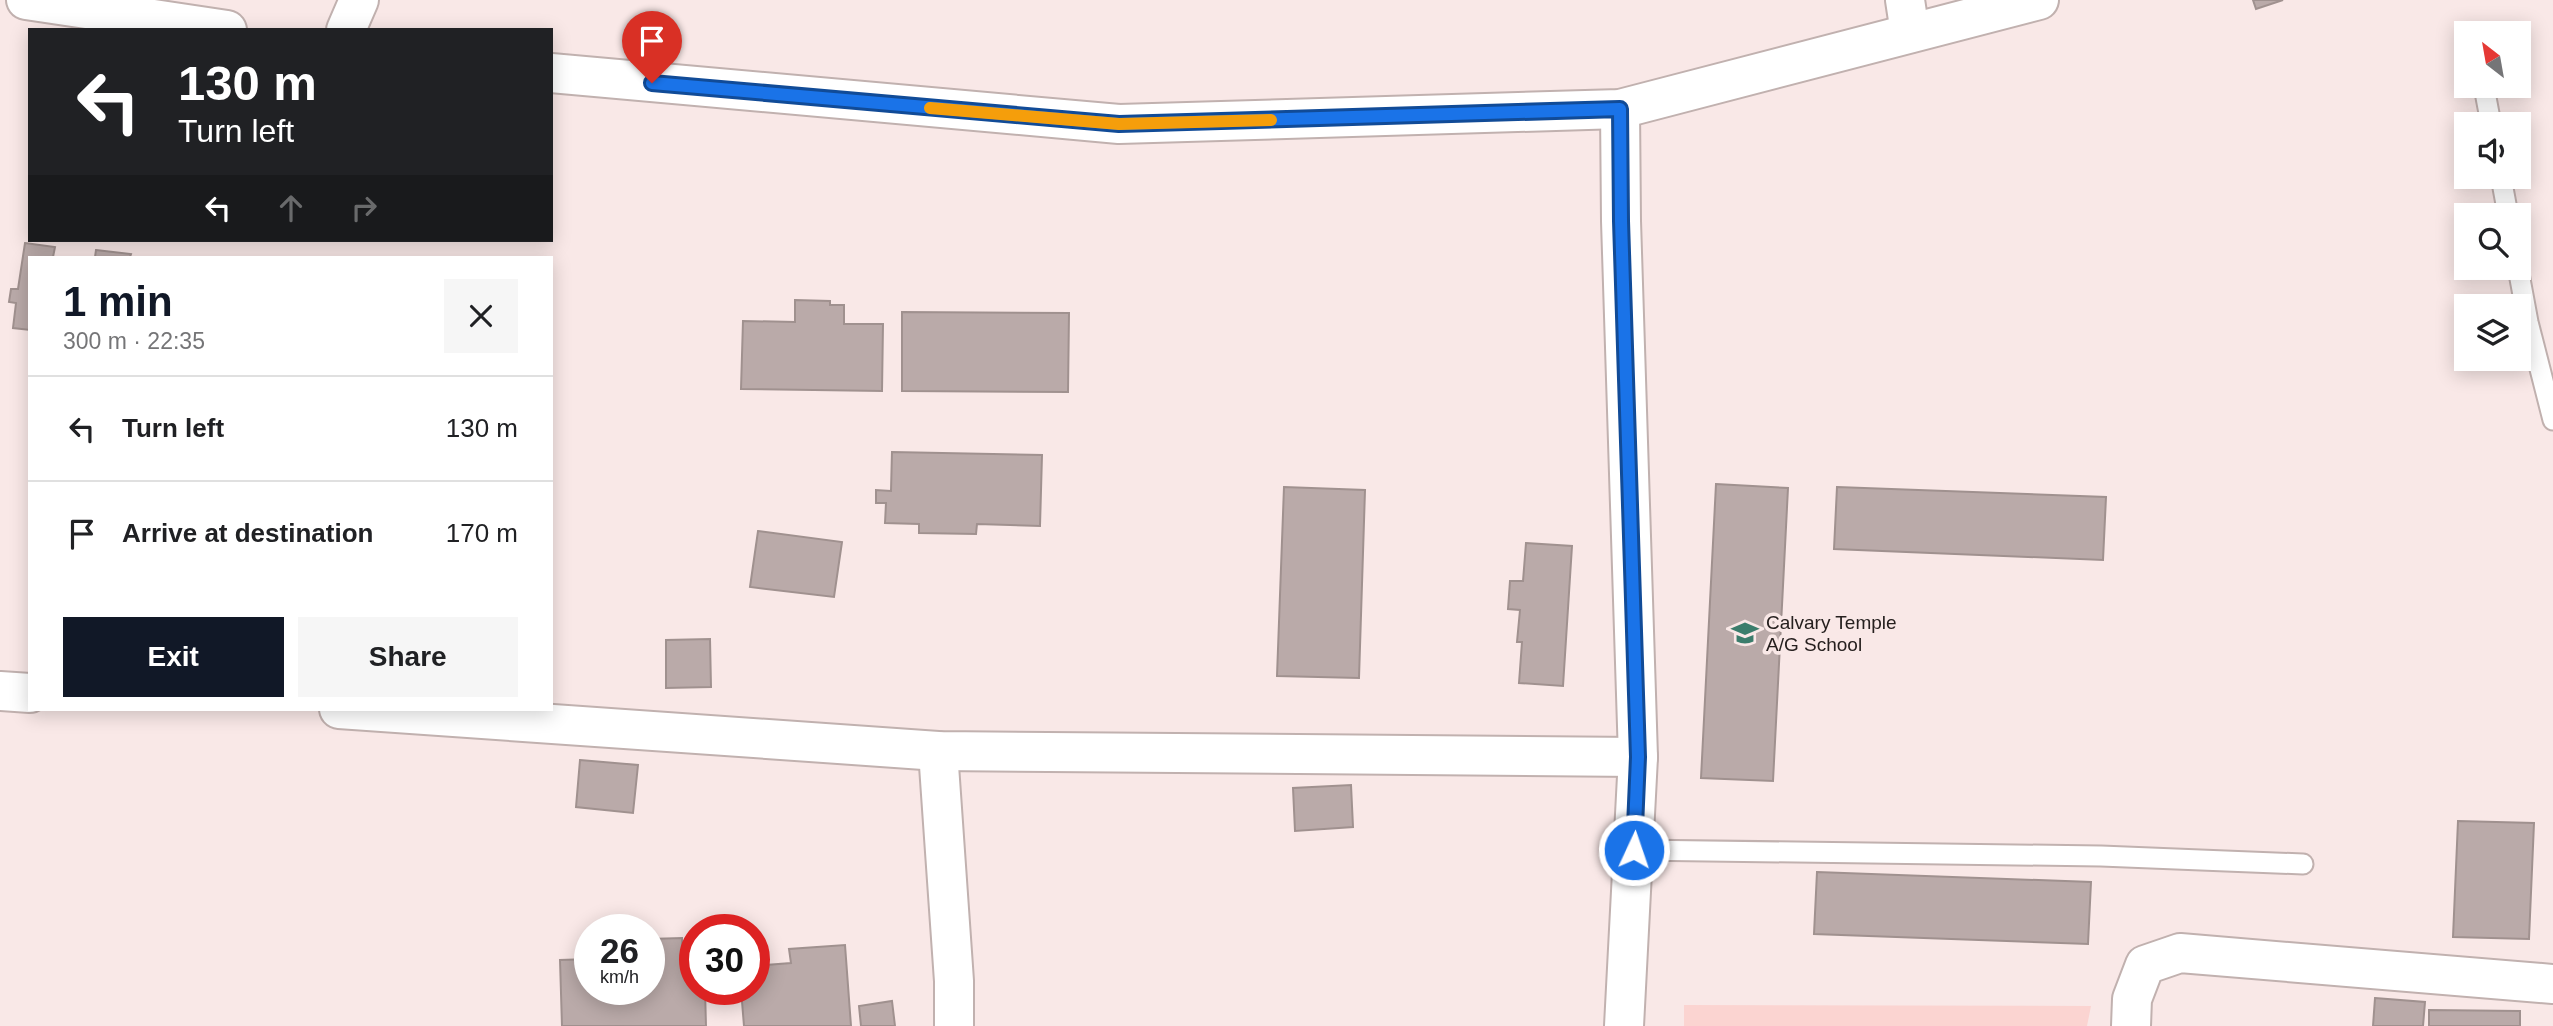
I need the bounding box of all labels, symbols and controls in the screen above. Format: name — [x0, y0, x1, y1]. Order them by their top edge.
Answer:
pin — [622, 11, 682, 83]
north arrow — [2454, 21, 2530, 98]
map controls — [2454, 21, 2531, 371]
icon: arrive — [633, 22, 671, 60]
icon: left — [63, 56, 154, 147]
text: 130 m — [178, 56, 317, 110]
button: sound — [2454, 112, 2531, 189]
text: Turn left — [178, 113, 294, 149]
icon: left — [199, 189, 237, 227]
icon: ahead — [272, 189, 310, 227]
icon: right — [345, 189, 383, 227]
button: search — [2454, 203, 2531, 280]
text: 1 min — [63, 278, 173, 325]
button: close — [444, 279, 518, 353]
button: layers — [2454, 294, 2531, 371]
text: 300 m · 22:35 — [63, 328, 205, 354]
icon: left — [63, 410, 101, 448]
text: Turn left — [122, 413, 224, 443]
text: 130 m — [446, 413, 518, 443]
icon: arrive — [63, 515, 101, 553]
text: Arrive at destination — [122, 518, 373, 548]
text: 170 m — [446, 518, 518, 548]
place label: Calvary Temple A/G School — [1766, 612, 1897, 655]
button: Exit — [63, 617, 284, 697]
button: Share — [298, 617, 518, 697]
school or university icon: Calvary Temple A/G School — [1730, 618, 1760, 648]
position arrow — [1597, 813, 1671, 887]
speed limit sign: 30 — [679, 914, 770, 1005]
text: 26 — [600, 931, 639, 970]
text: km/h — [600, 967, 639, 987]

